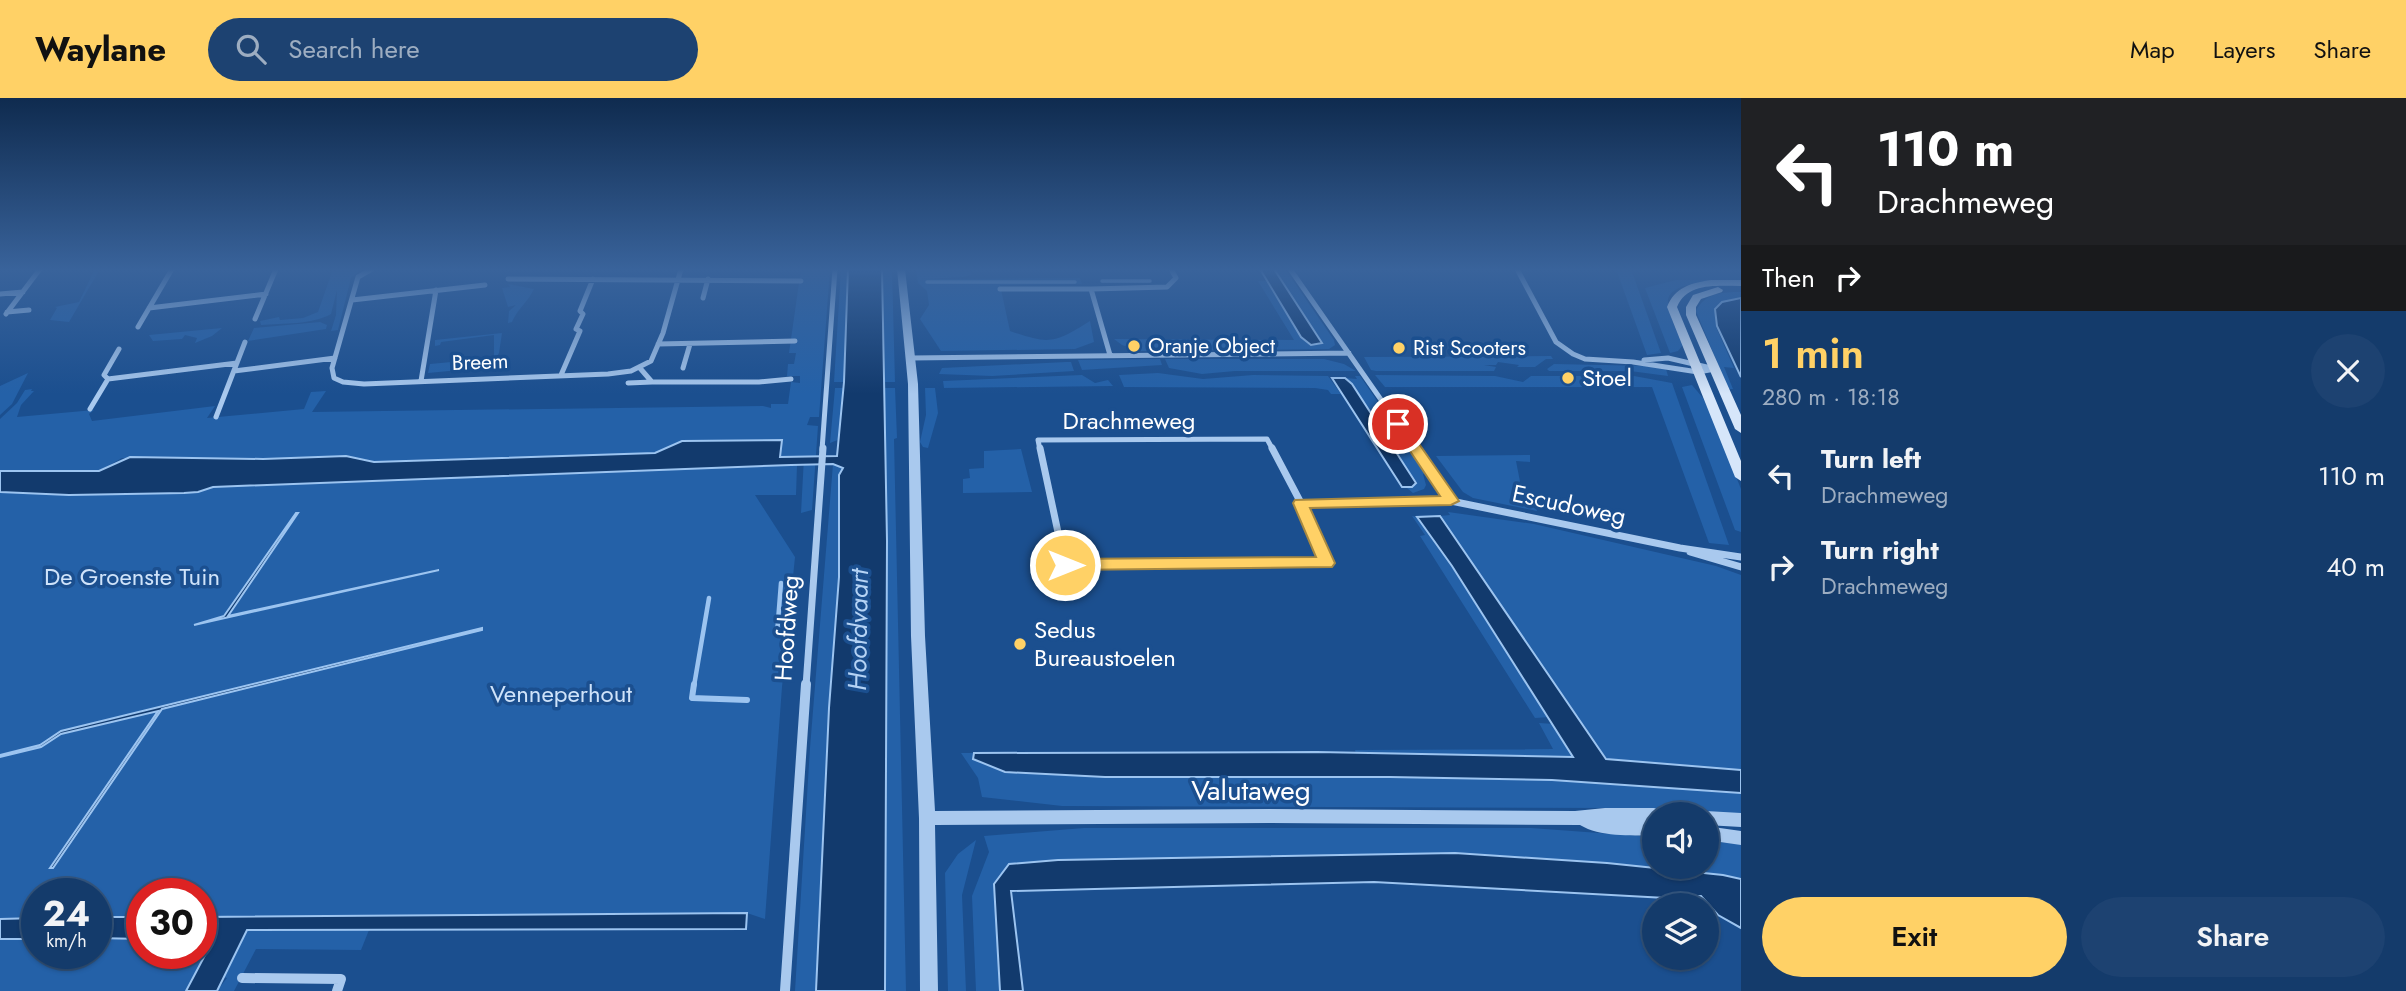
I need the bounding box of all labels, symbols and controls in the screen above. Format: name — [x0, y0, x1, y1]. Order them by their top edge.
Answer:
search box — [208, 18, 698, 81]
text: Waylane — [35, 26, 166, 73]
icon: search — [232, 30, 270, 68]
text: Search here — [288, 30, 420, 68]
text: Map — [2130, 32, 2175, 67]
text: Layers — [2213, 32, 2275, 67]
text: Share — [2313, 32, 2371, 67]
text: 110 m — [1877, 114, 2014, 184]
icon: left — [1762, 126, 1853, 217]
text: Drachmeweg — [1877, 179, 2054, 225]
text: Then — [1762, 259, 1815, 297]
icon: right — [1829, 259, 1867, 297]
text: 1 min — [1762, 323, 1864, 384]
place label: Oranje Object — [1148, 331, 1275, 361]
place label: Rist Scooters — [1413, 333, 1526, 363]
button: close — [2311, 334, 2385, 408]
marker: Oranje Object — [1126, 338, 1142, 354]
marker: Rist Scooters — [1391, 340, 1407, 356]
street label: Breem — [451, 346, 509, 378]
place label: Stoel — [1582, 360, 1632, 395]
marker: Stoel — [1560, 370, 1576, 386]
text: 280 m · 18:18 — [1762, 380, 1900, 414]
pin — [1368, 394, 1428, 454]
street label: Drachmeweg — [1063, 403, 1195, 438]
icon: arrive — [1379, 405, 1417, 443]
text: Turn left — [1821, 440, 1921, 478]
icon: left — [1762, 457, 1800, 495]
text: 110 m — [2318, 457, 2385, 495]
street label: Escudoweg — [1509, 475, 1629, 534]
text: Drachmeweg — [1821, 478, 1948, 512]
position arrow — [1028, 528, 1102, 602]
text: Turn right — [1821, 531, 1939, 569]
icon: right — [1762, 548, 1800, 586]
text: 40 m — [2326, 548, 2385, 586]
park label: De Groenste Tuin — [44, 559, 220, 594]
water label: Hoofdvaart — [838, 567, 878, 691]
text: Drachmeweg — [1821, 569, 1948, 603]
street label: Hoofdweg — [765, 574, 808, 682]
place label: Sedus Bureaustoelen — [1034, 612, 1176, 675]
marker: Sedus Bureaustoelen — [1012, 636, 1028, 652]
park label: Venneperhout — [490, 676, 632, 711]
street label: Valutaweg — [1191, 770, 1311, 811]
map controls — [1642, 802, 1719, 970]
button: sound — [1642, 802, 1719, 879]
speed limit sign: 30 — [126, 878, 217, 969]
text: 24 — [43, 889, 90, 939]
button: layers — [1642, 893, 1719, 970]
button: Exit — [1762, 897, 2067, 977]
button: Share — [2081, 897, 2385, 977]
text: km/h — [46, 928, 87, 954]

